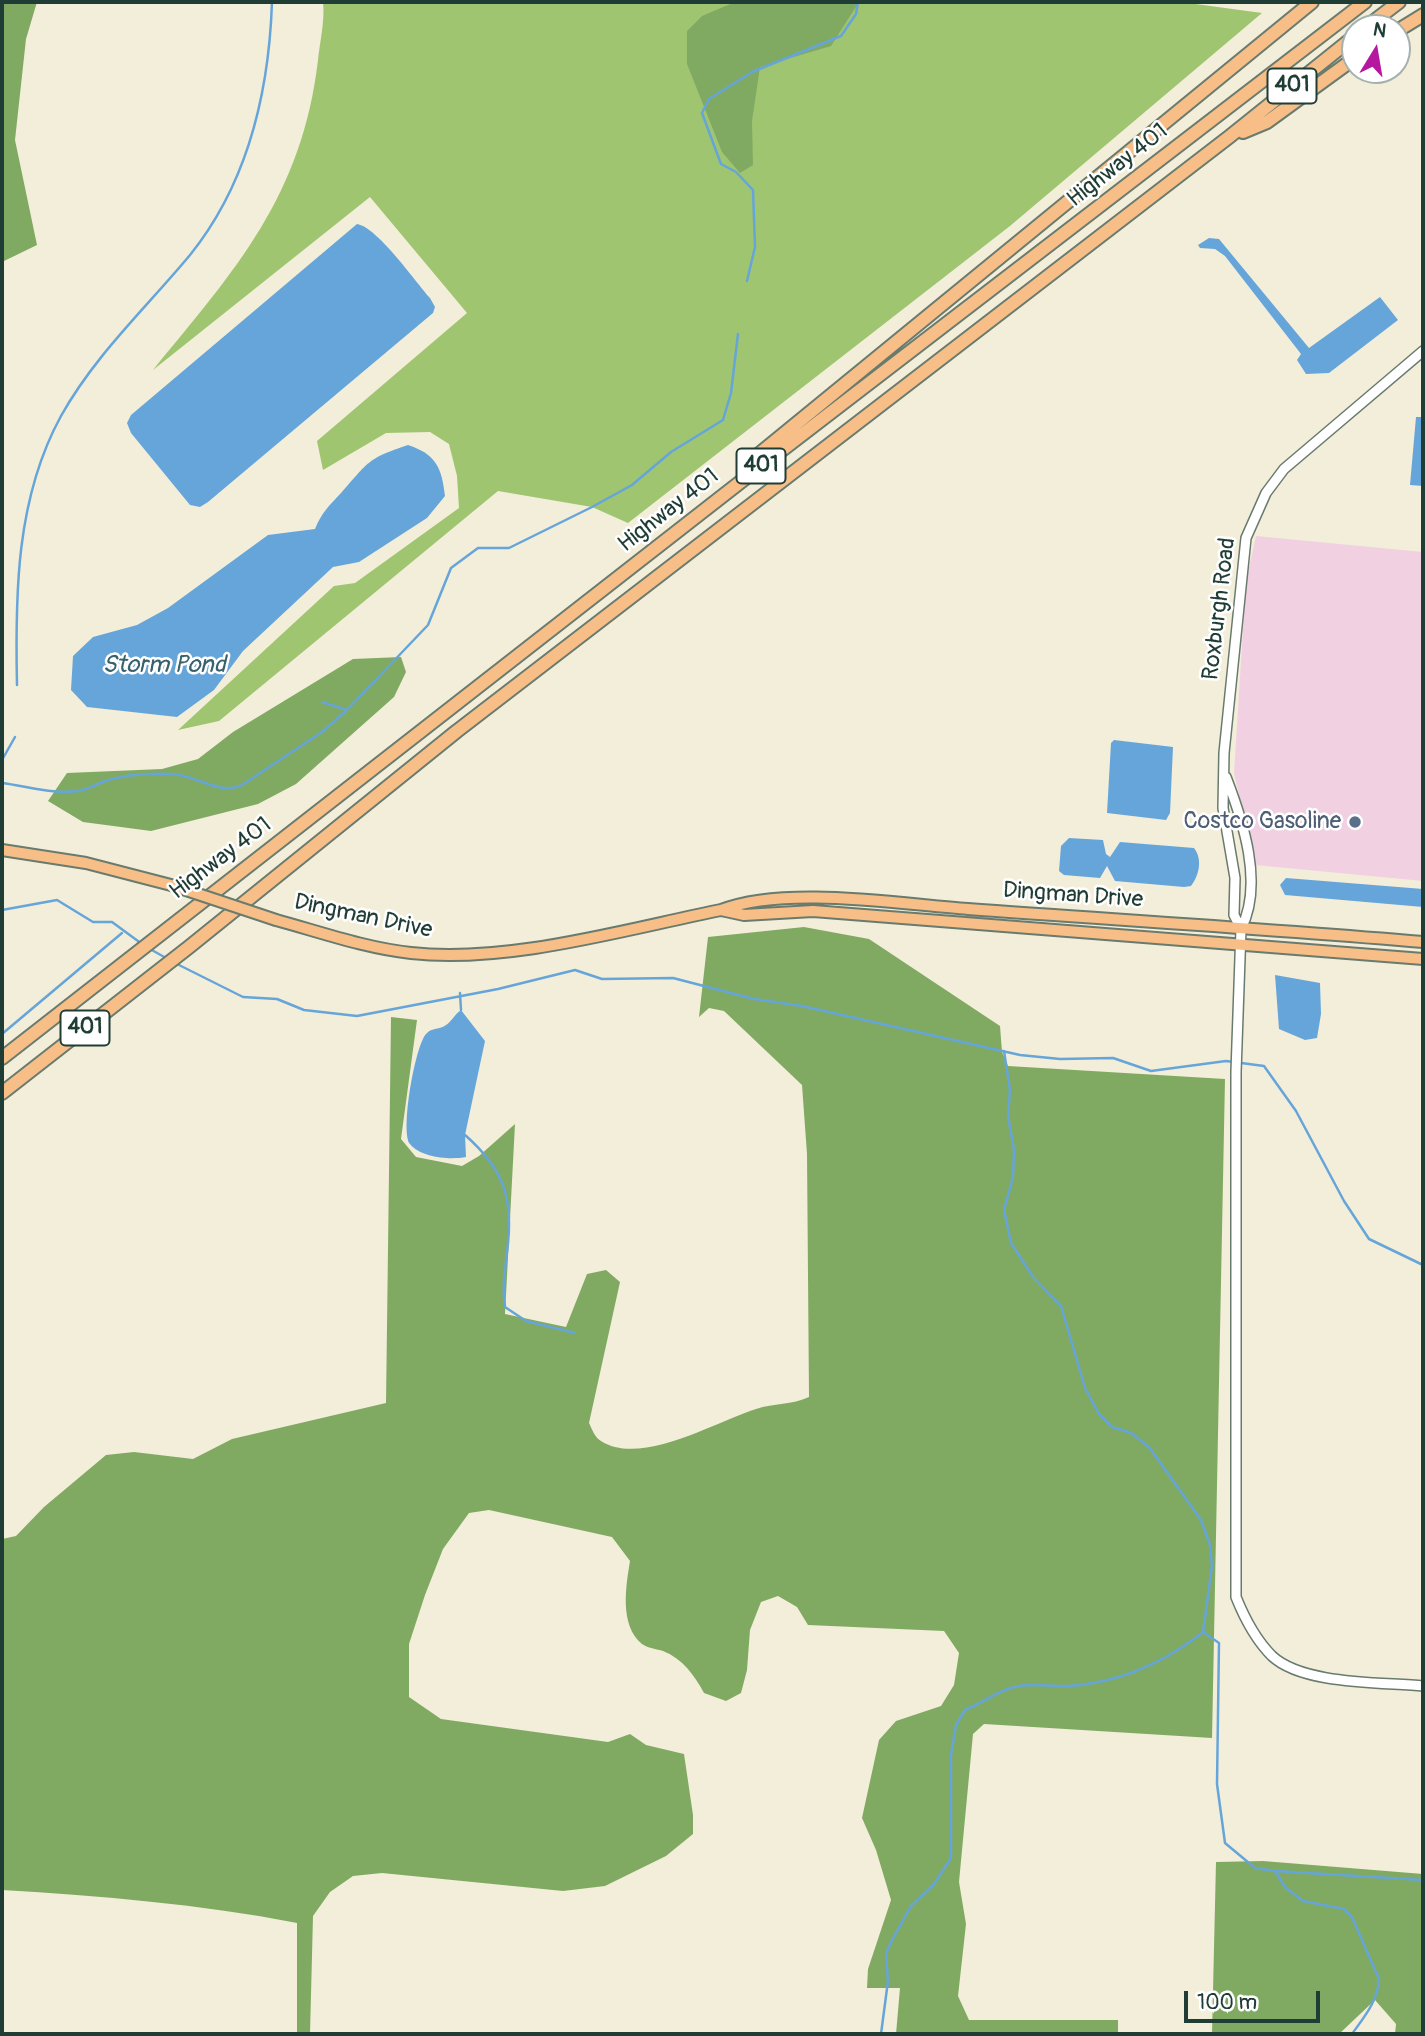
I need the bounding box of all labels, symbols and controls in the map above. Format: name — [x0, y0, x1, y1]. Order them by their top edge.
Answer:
north arrow — [1341, 14, 1411, 84]
text: N — [1371, 17, 1388, 43]
road number: 401 — [1268, 68, 1316, 104]
street label: Highway 401 — [1062, 118, 1174, 214]
road number: 401 — [736, 448, 786, 484]
street label: Highway 401 — [613, 463, 725, 559]
street label: Roxburgh Road — [1198, 536, 1242, 682]
water label: Storm Pond — [103, 652, 225, 680]
place label: Costco Gasoline — [1184, 808, 1341, 836]
street label: Highway 401 — [165, 812, 277, 906]
marker: Costco Gasoline — [1347, 814, 1363, 830]
street label: Dingman Drive — [1002, 877, 1144, 915]
street label: Dingman Drive — [291, 889, 435, 945]
road number: 401 — [60, 1010, 110, 1046]
scale bar — [1187, 1976, 1324, 2020]
text: 100 m — [1197, 1989, 1257, 2016]

